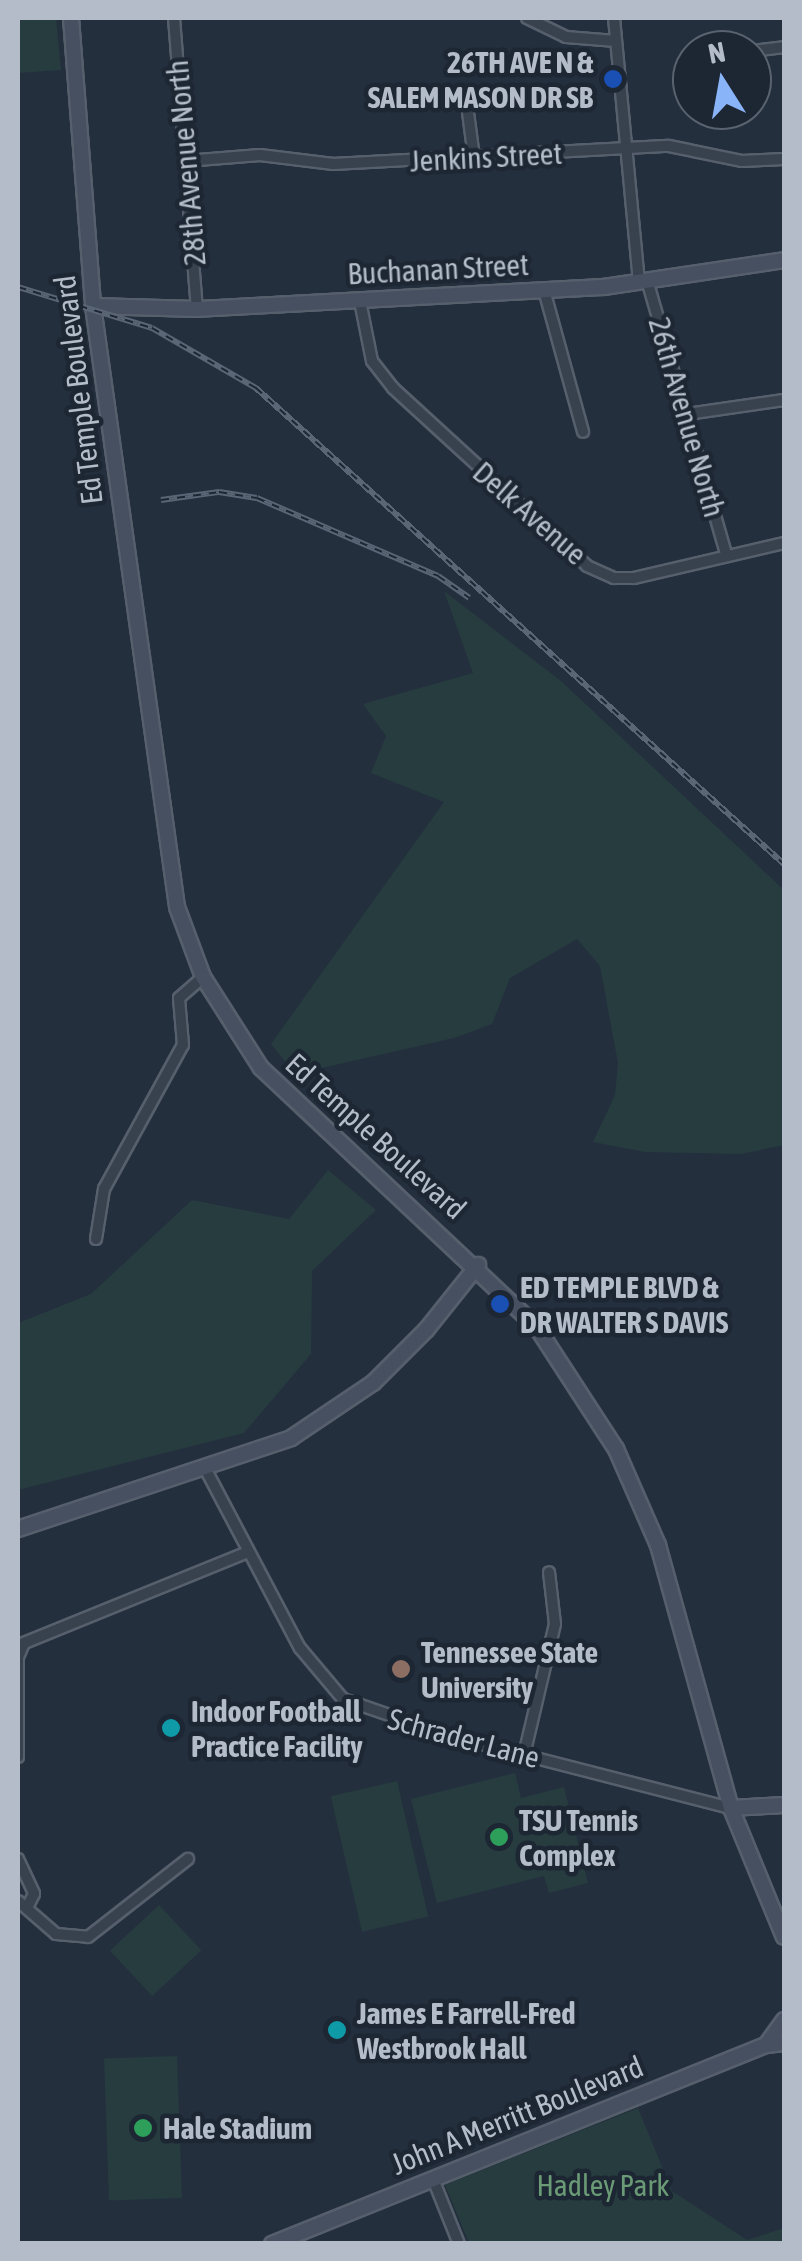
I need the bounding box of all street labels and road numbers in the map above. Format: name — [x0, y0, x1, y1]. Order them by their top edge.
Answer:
street label: 28th Avenue North — [159, 59, 213, 267]
street label: Jenkins Street — [409, 135, 563, 179]
street label: Buchanan Street — [347, 246, 529, 292]
street label: Ed Temple Boulevard — [46, 274, 110, 506]
street label: 26th Avenue North — [641, 313, 733, 521]
street label: Delk Avenue — [466, 454, 594, 572]
street label: Ed Temple Boulevard — [278, 1046, 474, 1226]
street label: Schrader Lane — [384, 1701, 544, 1775]
street label: John A Merritt Boulevard — [386, 2048, 648, 2182]

